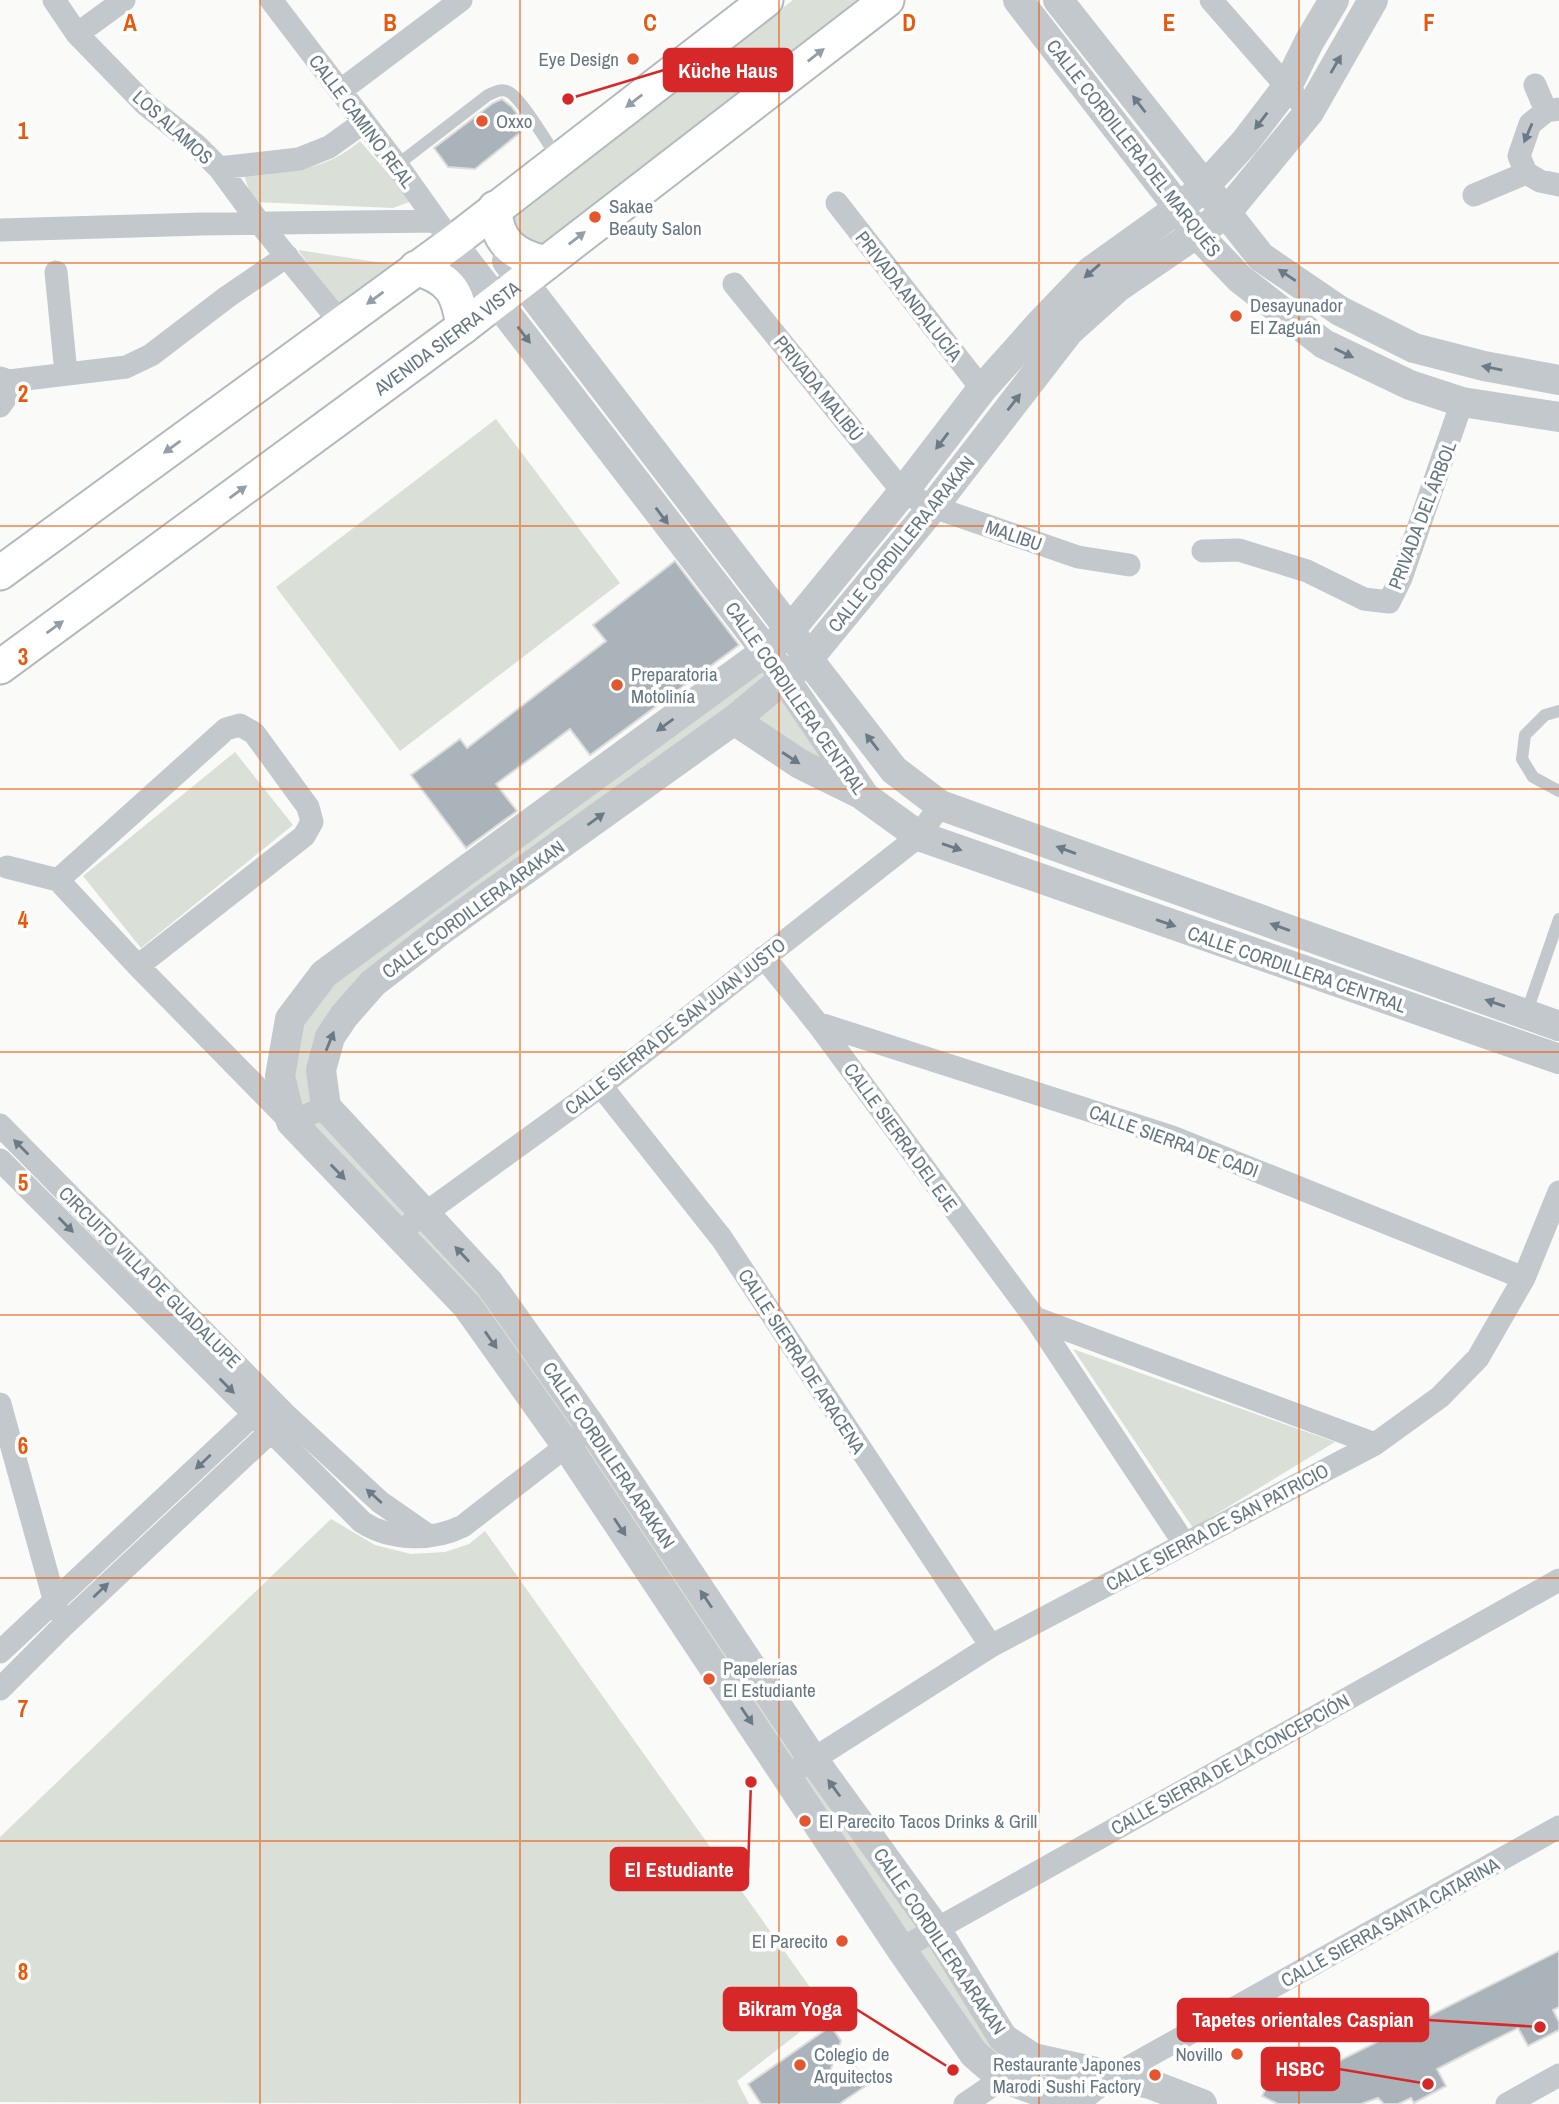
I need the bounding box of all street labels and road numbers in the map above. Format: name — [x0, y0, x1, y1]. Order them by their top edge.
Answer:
street label: CALLE CORDILLERA DEL MARQUÉS — [1041, 34, 1227, 262]
street label: CALLE CAMINO REAL — [303, 49, 421, 193]
street label: LOS ALAMOS — [127, 84, 219, 170]
street label: PRIVADA ANDALUCÍA — [850, 225, 969, 367]
street label: AVENIDA SIERRA VISTA — [368, 274, 526, 402]
street label: PRIVADA MALIBÚ — [768, 330, 870, 446]
street label: PRIVADA DEL ÁRBOL — [1382, 437, 1462, 593]
street label: CALLE CORDILLERA ARAKAN — [822, 450, 980, 638]
street label: MALIBU — [982, 513, 1046, 557]
street label: CALLE CORDILLERA CENTRAL — [720, 597, 873, 800]
street label: CALLE CORDILLERA ARAKAN — [376, 834, 570, 984]
street label: CALLE CORDILLERA CENTRAL — [1184, 919, 1410, 1019]
street label: CALLE SIERRA DE SAN JUAN JUSTO — [559, 932, 791, 1120]
street label: CALLE SIERRA DEL EJE — [838, 1057, 964, 1217]
street label: CALLE SIERRA DE CADI — [1086, 1098, 1262, 1184]
street label: CIRCUITO VILLA DE GUADALUPE — [53, 1180, 247, 1374]
street label: CALLE SIERRA DE ARACENA — [732, 1264, 872, 1459]
street label: CALLE CORDILLERA ARAKAN — [537, 1357, 681, 1553]
street label: CALLE SIERRA DE SAN PATRICIO — [1101, 1457, 1333, 1597]
street label: CALLE SIERRA DE LA CONCEPCIÓN — [1106, 1687, 1354, 1841]
street label: CALLE CORDILLERA ARAKAN — [868, 1843, 1012, 2039]
street label: CALLE SIERRA SANTA CATARINA — [1276, 1851, 1504, 1993]

